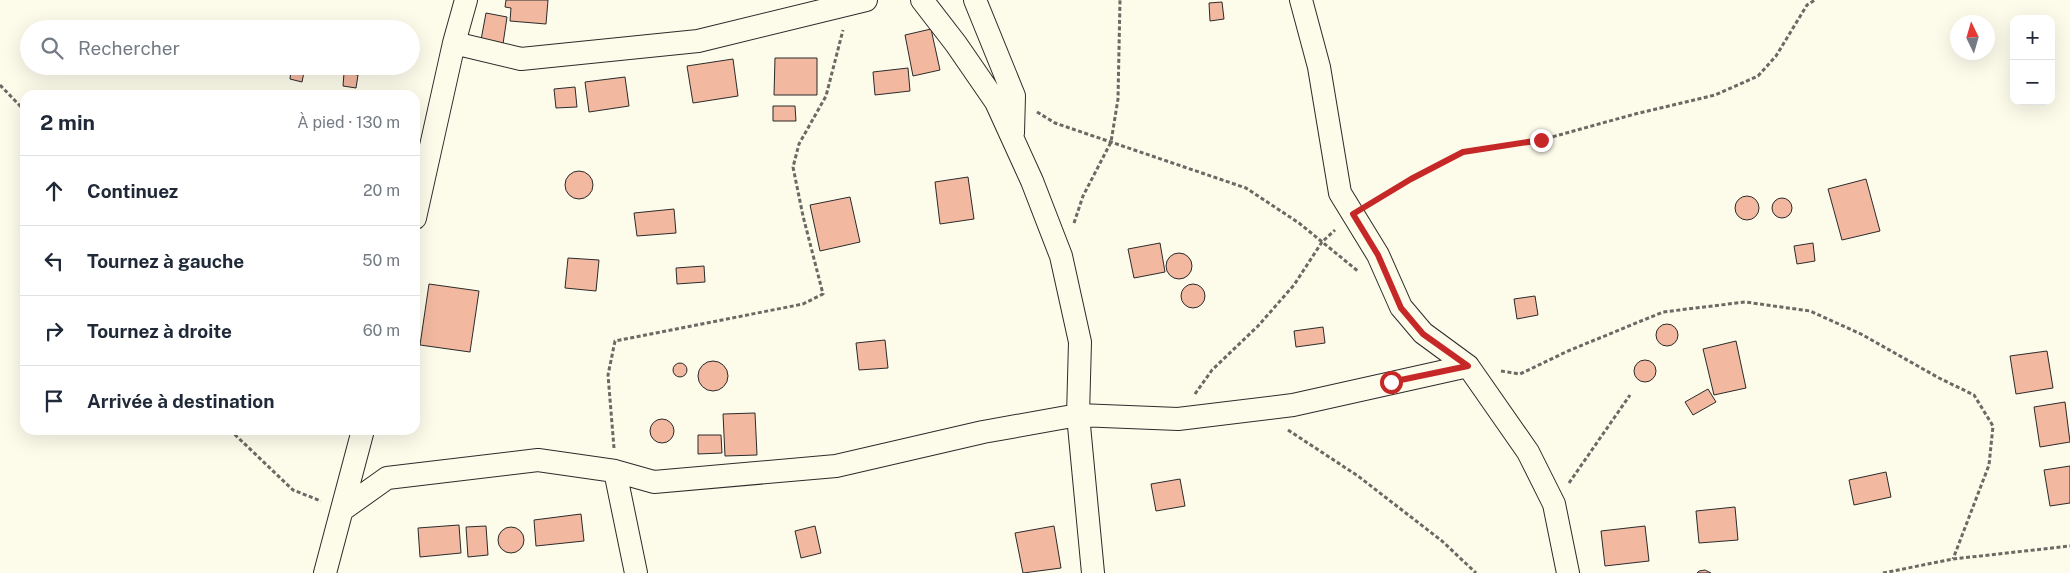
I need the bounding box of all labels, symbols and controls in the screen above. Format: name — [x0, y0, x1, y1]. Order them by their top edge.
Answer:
north arrow — [1950, 15, 1995, 60]
map controls — [2010, 15, 2055, 105]
button: + — [2010, 15, 2055, 60]
search box — [20, 20, 420, 75]
icon: search — [38, 34, 66, 62]
text: Rechercher — [78, 37, 180, 59]
button: − — [2010, 60, 2055, 105]
text: 2 min — [40, 110, 95, 135]
text: À pied · 130 m — [297, 113, 400, 132]
route end — [1530, 129, 1553, 152]
icon: ahead — [40, 177, 68, 205]
text: Continuez — [87, 180, 178, 202]
text: 20 m — [363, 181, 400, 200]
icon: left — [40, 247, 68, 275]
text: Tournez à gauche — [87, 250, 244, 272]
text: 50 m — [362, 251, 400, 270]
icon: right — [40, 317, 68, 345]
text: Tournez à droite — [87, 320, 232, 342]
text: 60 m — [363, 321, 400, 340]
route start — [1380, 371, 1403, 394]
icon: arrive — [40, 387, 68, 415]
text: Arrivée à destination — [87, 390, 275, 412]

